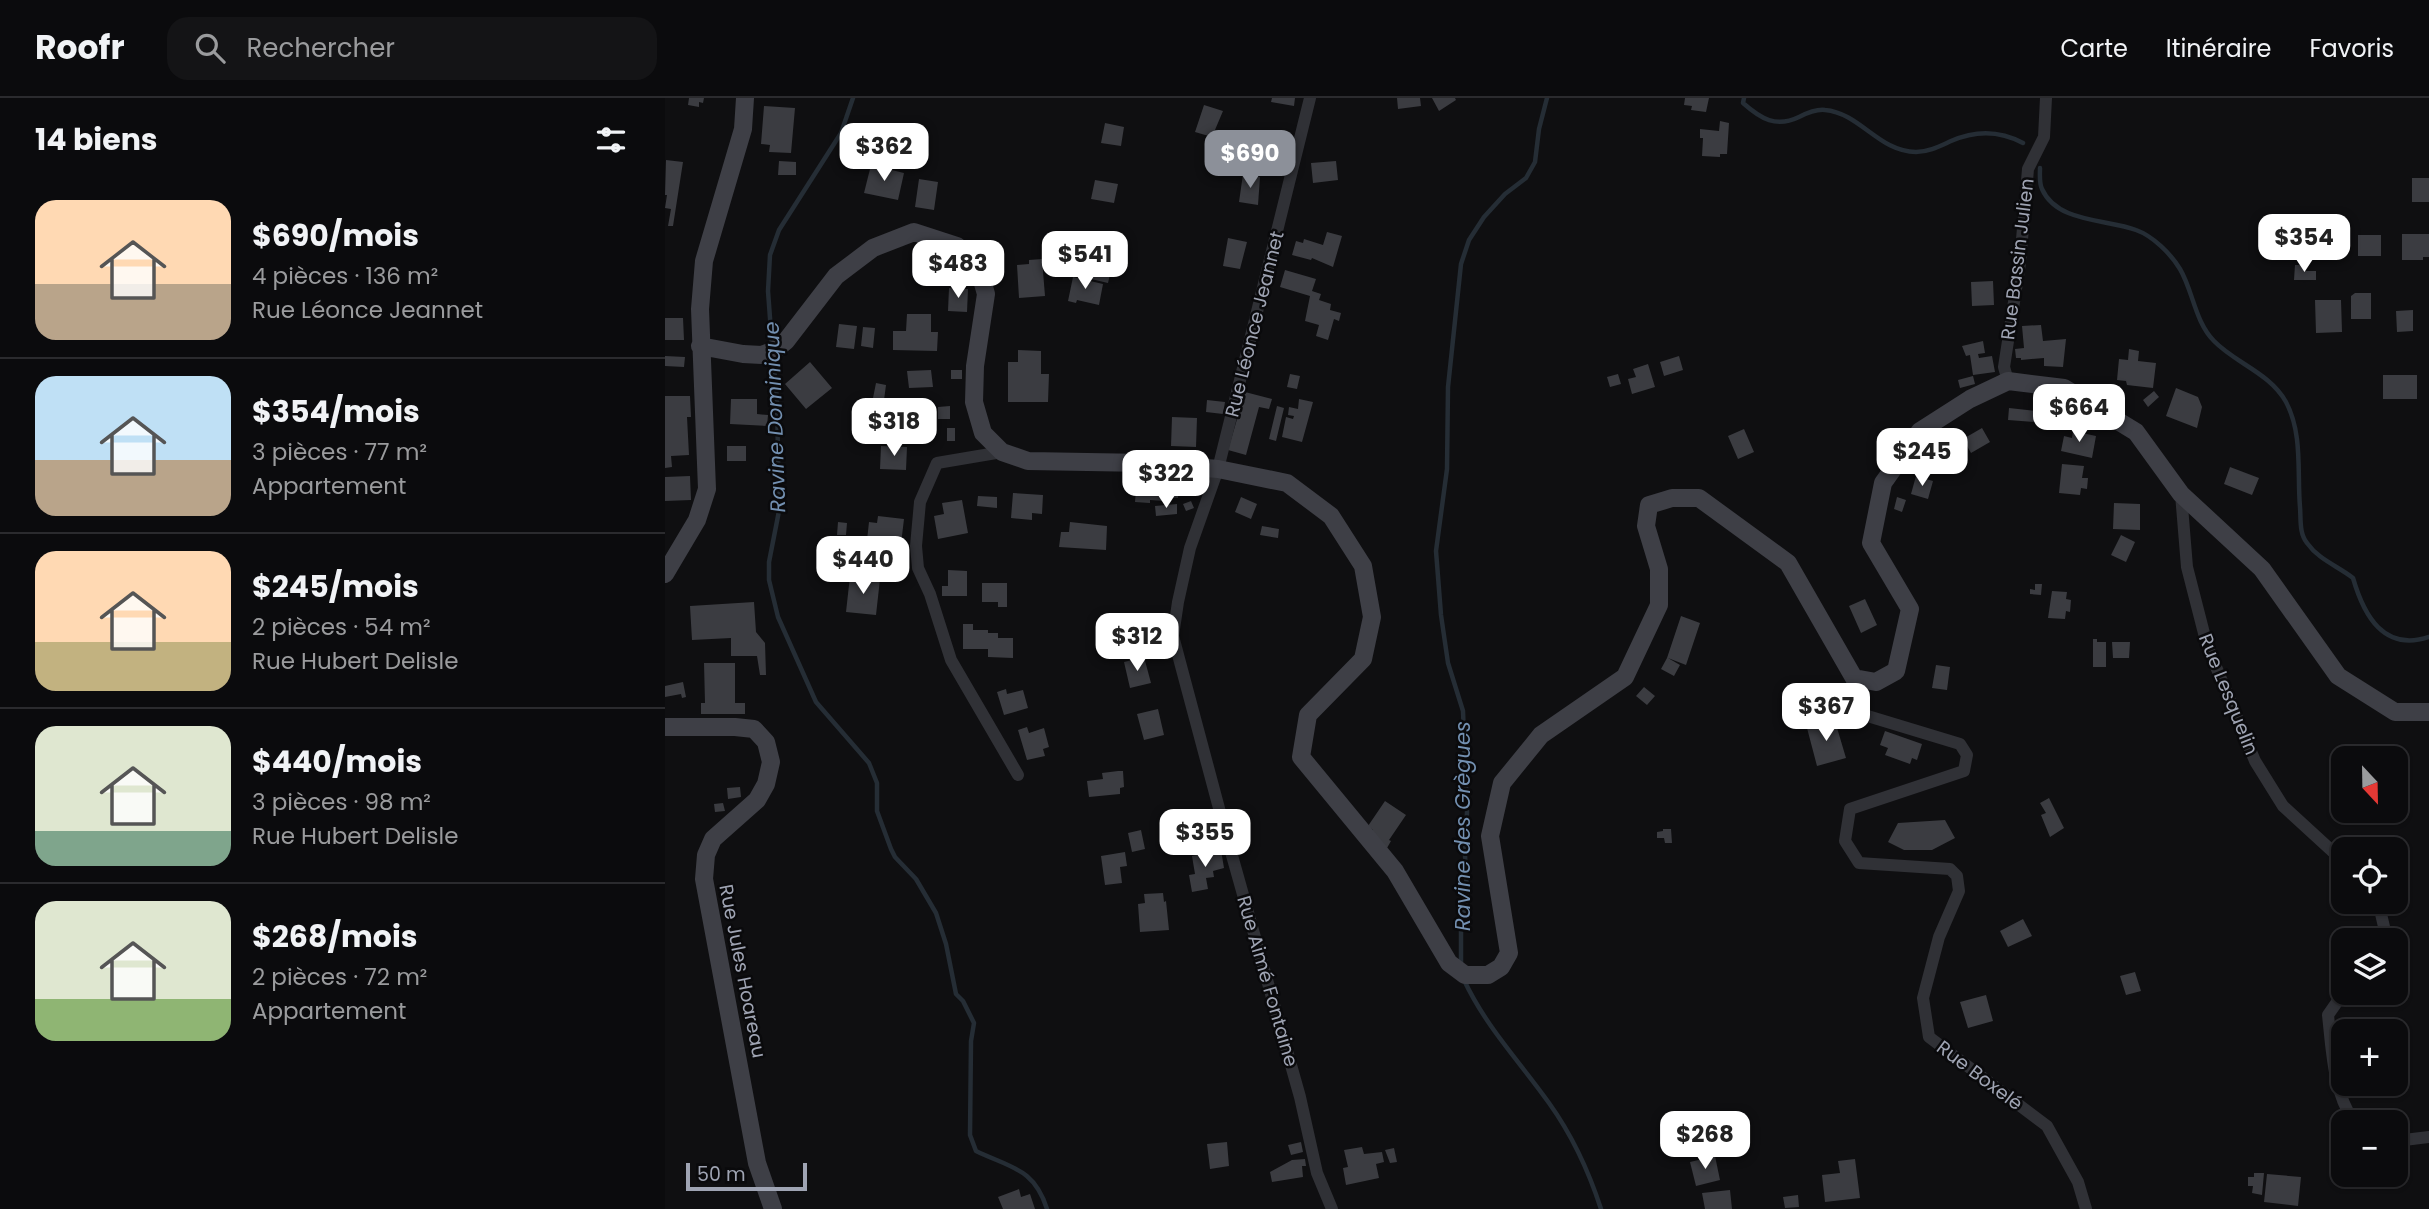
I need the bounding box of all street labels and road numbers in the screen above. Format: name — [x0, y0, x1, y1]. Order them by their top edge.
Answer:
street label: Rue Bassin Julien — [1994, 177, 2041, 341]
street label: Rue Léonce Jeannet — [1218, 228, 1291, 420]
street label: Rue Lesquelin — [2192, 629, 2265, 759]
street label: Rue Jules Hoareau — [712, 882, 773, 1060]
street label: Rue Aimé Fontaine — [1230, 892, 1305, 1070]
street label: Rue Boxelé — [1931, 1034, 2028, 1117]

